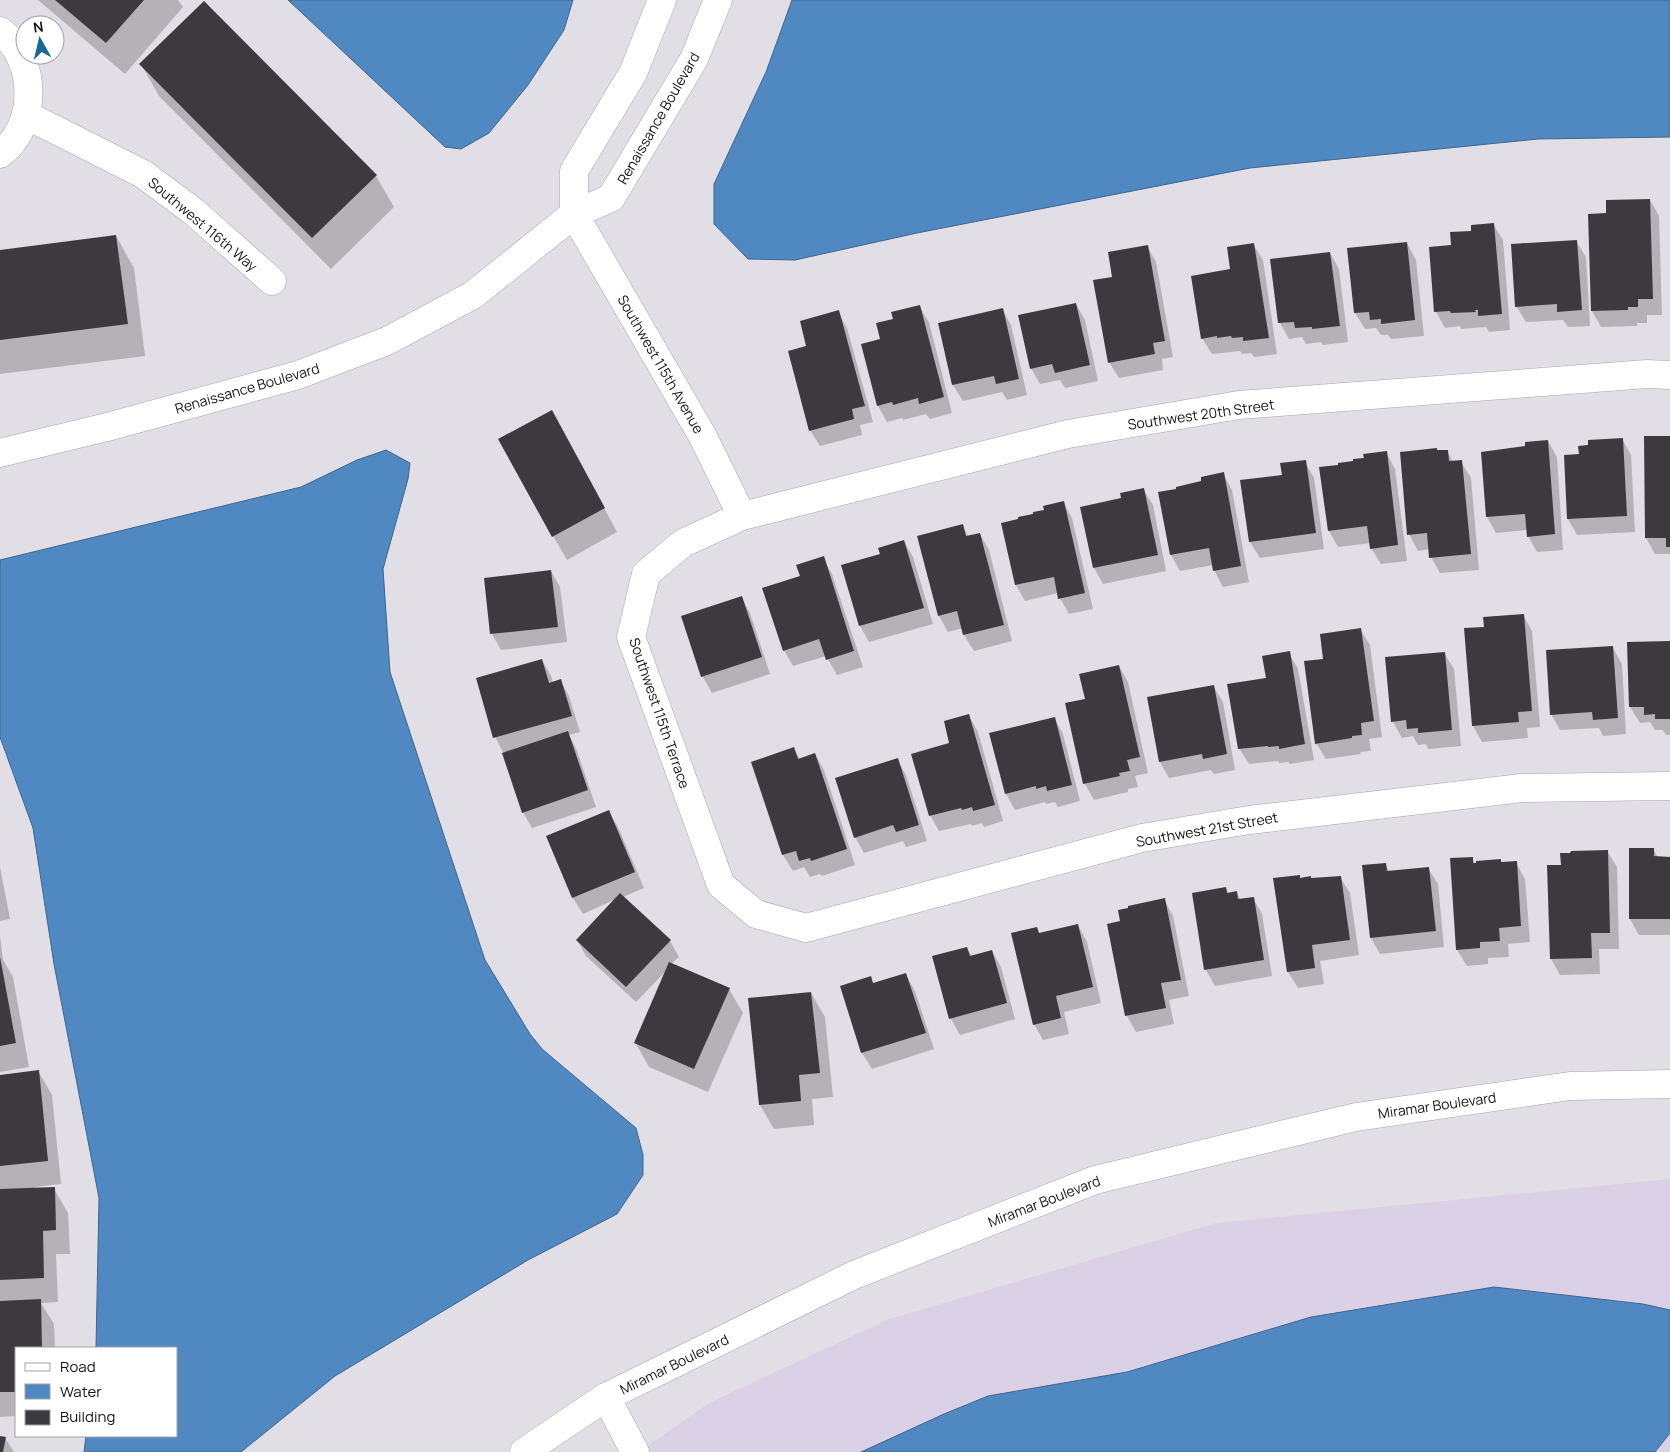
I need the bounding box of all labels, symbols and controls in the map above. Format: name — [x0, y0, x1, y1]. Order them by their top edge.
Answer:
north arrow — [15, 15, 65, 65]
text: N — [32, 17, 44, 37]
street label: Renaissance Boulevard — [612, 49, 704, 187]
street label: Southwest 116th Way — [144, 173, 262, 276]
street label: Southwest 115th Avenue — [613, 291, 709, 437]
street label: Renaissance Boulevard — [173, 358, 321, 418]
street label: Southwest 20th Street — [1126, 394, 1276, 434]
street label: Southwest 115th Terrace — [625, 635, 695, 791]
street label: Southwest 21st Street — [1135, 807, 1280, 851]
street label: Miramar Boulevard — [1377, 1087, 1497, 1123]
street label: Miramar Boulevard — [985, 1171, 1103, 1231]
street label: Miramar Boulevard — [616, 1329, 732, 1399]
legend — [15, 1347, 178, 1437]
text: Road — [60, 1356, 96, 1377]
text: Water — [60, 1381, 102, 1402]
text: Building — [60, 1406, 115, 1427]

